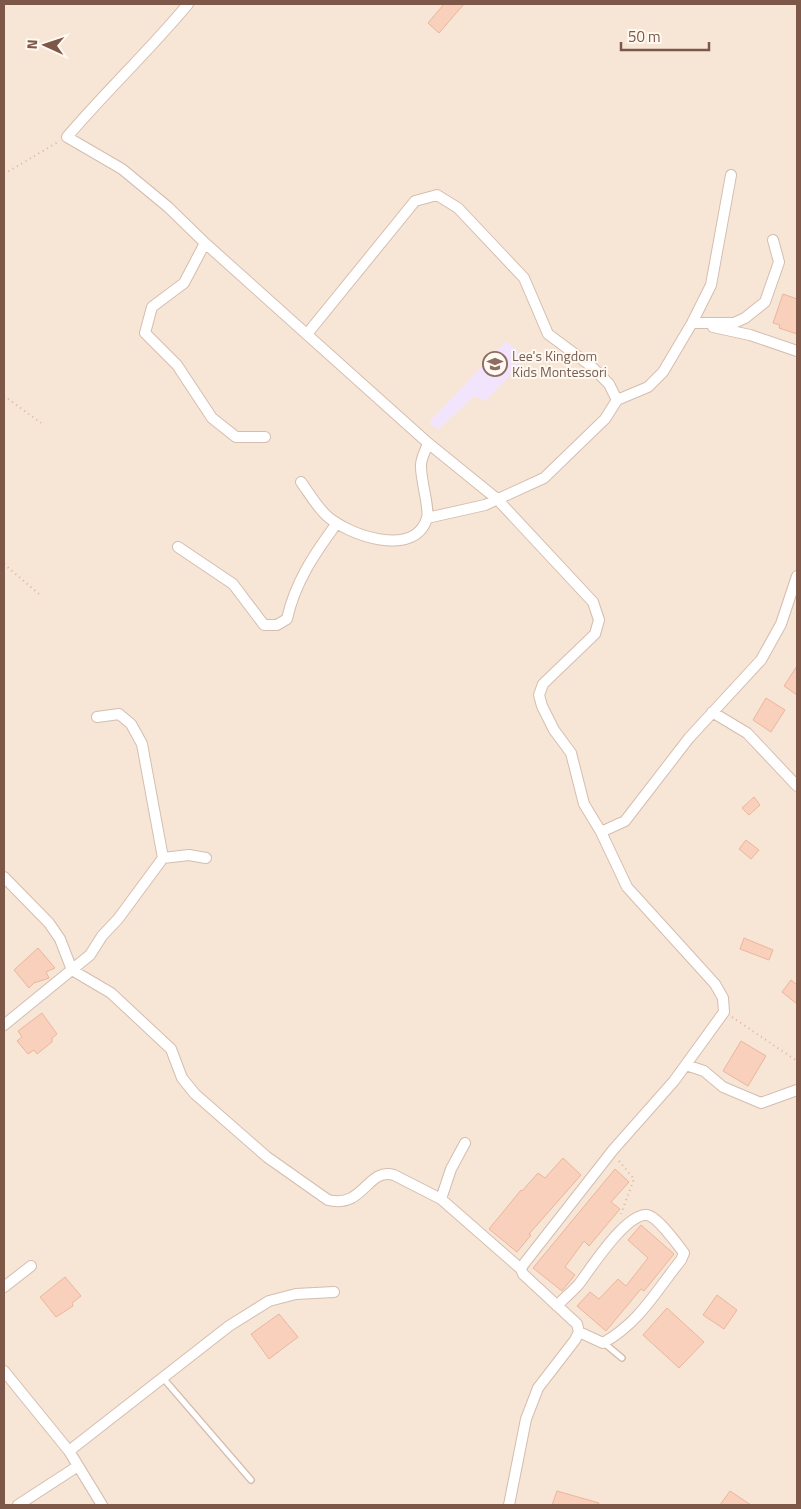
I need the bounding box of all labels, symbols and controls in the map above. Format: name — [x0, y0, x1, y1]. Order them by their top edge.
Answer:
north arrow — [20, 20, 70, 70]
scale bar — [621, 20, 708, 52]
text: 50 m — [628, 25, 661, 48]
text: N — [21, 39, 42, 50]
place label: Lee's Kingdom Kids Montessori — [512, 345, 607, 382]
school or university icon: Lee's Kingdom Kids Montessori — [482, 351, 508, 377]

